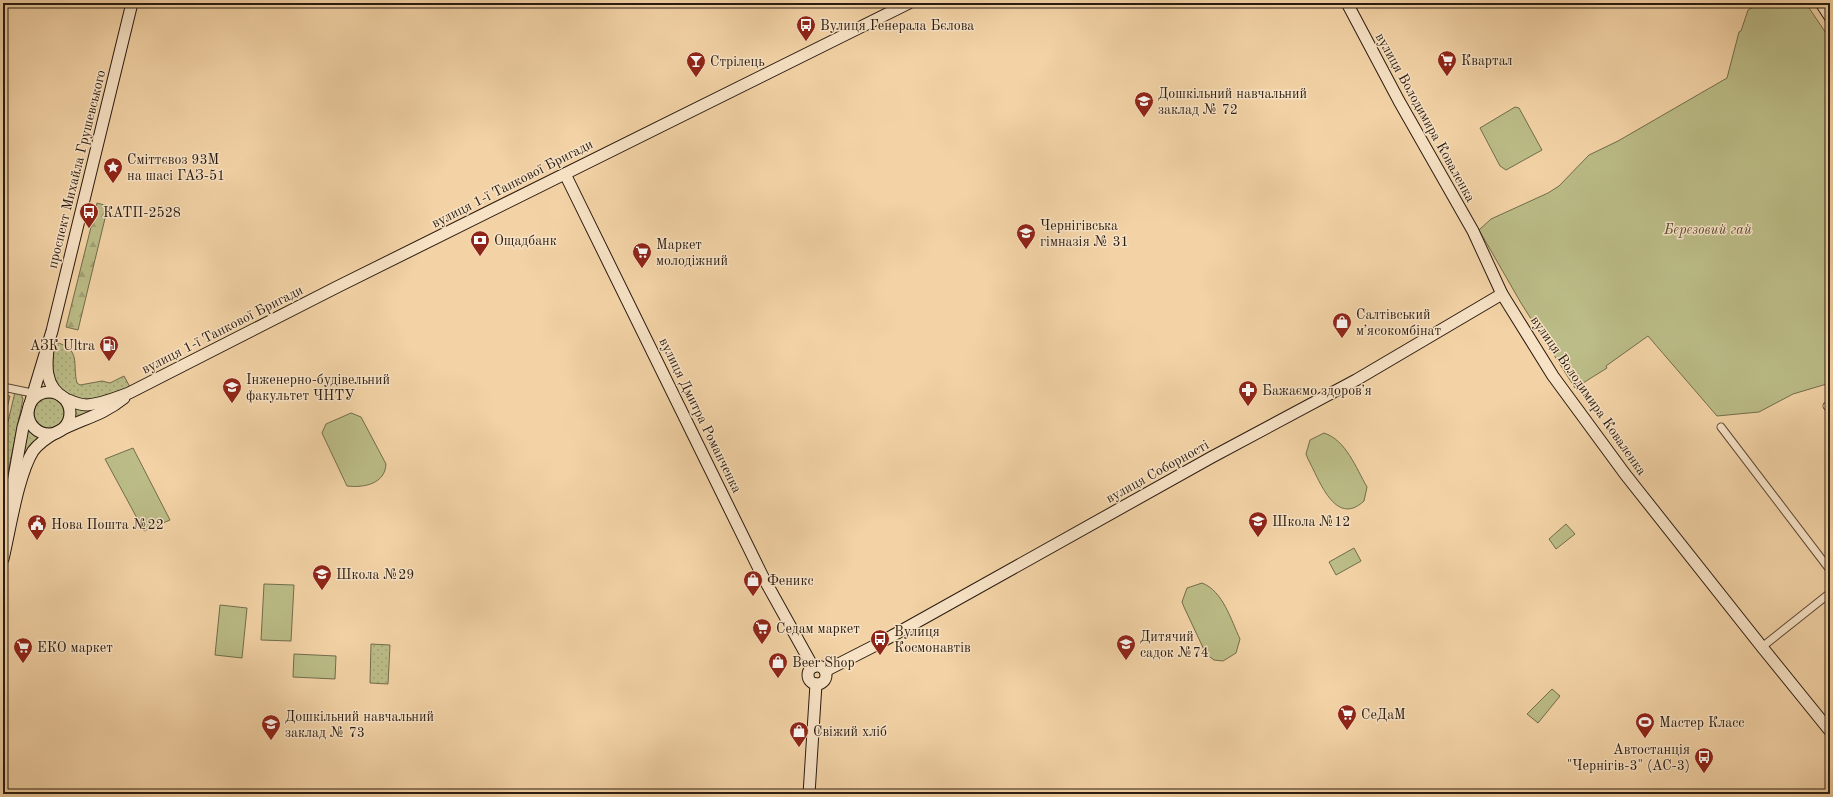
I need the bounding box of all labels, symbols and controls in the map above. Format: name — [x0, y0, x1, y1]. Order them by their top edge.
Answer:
bus stop icon: Вулиця Генерала Бєлова — [795, 14, 817, 42]
place label: Вулиця Генерала Бєлова — [820, 19, 974, 33]
street label: вулиця Володимира Коваленка — [1373, 31, 1478, 204]
supermarket icon: Квартал — [1436, 49, 1458, 77]
bar icon: Стрілець — [685, 50, 707, 78]
place label: Квартал — [1461, 54, 1513, 68]
place label: Стрілець — [710, 55, 765, 69]
street label: проспект Михайла Грушевського — [46, 69, 108, 270]
place label: Дошкільний навчальний заклад № 72 — [1158, 87, 1307, 117]
school or university icon: Дошкільний навчальний заклад № 72 — [1133, 90, 1155, 118]
street label: вулиця 1-ї Танкової Бригади — [430, 137, 595, 231]
place label: Сміттєвоз 93М на шасі ГАЗ-51 — [127, 153, 225, 183]
place icon: Сміттєвоз 93М на шасі ГАЗ-51 — [102, 156, 124, 184]
bus stop icon: КАТП-2528 — [78, 201, 100, 229]
place label: КАТП-2528 — [103, 206, 181, 220]
place label: Чернігівська гімназія № 31 — [1040, 219, 1129, 249]
school or university icon: Чернігівська гімназія № 31 — [1015, 222, 1037, 250]
park label: Березовий гай — [1663, 223, 1752, 238]
bank icon: Ощадбанк — [469, 229, 491, 257]
place label: Ощадбанк — [494, 234, 557, 248]
place label: Маркет молодіжний — [656, 238, 728, 268]
supermarket icon: Маркет молодіжний — [631, 241, 653, 269]
street label: вулиця 1-ї Танкової Бригади — [140, 283, 305, 377]
place label: Салтівський мʼясокомбінат — [1356, 308, 1442, 338]
shop icon: Салтівський мʼясокомбінат — [1331, 311, 1353, 339]
street label: вулиця Володимира Коваленка — [1528, 313, 1649, 478]
fuel station icon: АЗК Ultra — [98, 334, 120, 362]
street label: вулиця Дмитра Романченка — [656, 336, 744, 495]
place label: АЗК Ultra — [30, 339, 95, 353]
place label: Інженерно-будівельний факультет ЧНТУ — [246, 373, 390, 404]
school or university icon: Інженерно-будівельний факультет ЧНТУ — [221, 376, 243, 404]
pharmacy icon: Бажаємо здоровʼя — [1237, 379, 1259, 407]
place label: Бажаємо здоровʼя — [1262, 384, 1372, 398]
street label: вулиця Соборності — [1104, 438, 1212, 506]
school or university icon: Школа №12 — [1247, 510, 1269, 538]
public building icon: Нова Пошта №22 — [26, 513, 48, 541]
place label: Школа №12 — [1272, 515, 1350, 529]
place label: Нова Пошта №22 — [51, 518, 164, 532]
school or university icon: Школа №29 — [311, 563, 333, 591]
place label: Школа №29 — [336, 568, 414, 582]
shop icon: Феникс — [742, 569, 764, 597]
place label: Феникс — [767, 574, 814, 588]
supermarket icon: Седам маркет — [751, 617, 773, 645]
place label: Седам маркет — [776, 622, 860, 636]
place label: Вулиця Космонавтів — [894, 625, 971, 655]
bus stop icon: Вулиця Космонавтів — [869, 628, 891, 656]
place label: Дитячий садок №74 — [1140, 630, 1209, 660]
school or university icon: Дитячий садок №74 — [1115, 633, 1137, 661]
supermarket icon: ЕКО маркет — [12, 636, 34, 664]
place label: ЕКО маркет — [37, 641, 113, 655]
shop icon: Beer Shop — [767, 651, 789, 679]
place label: Beer Shop — [792, 656, 855, 670]
supermarket icon: СеДаМ — [1336, 703, 1358, 731]
place label: СеДаМ — [1361, 708, 1406, 722]
place label: Дошкільний навчальний заклад № 73 — [285, 710, 434, 740]
sports icon: Мастер Класс — [1634, 711, 1656, 739]
school or university icon: Дошкільний навчальний заклад № 73 — [260, 713, 282, 741]
place label: Мастер Класс — [1659, 716, 1744, 730]
shop icon: Свіжий хліб — [788, 720, 810, 748]
place label: Свіжий хліб — [813, 725, 887, 739]
place label: Автостанція "Чернігів-3" (АС-3) — [1567, 743, 1690, 773]
bus stop icon: Автостанція "Чернігів-3" (АС-3) — [1693, 746, 1715, 774]

